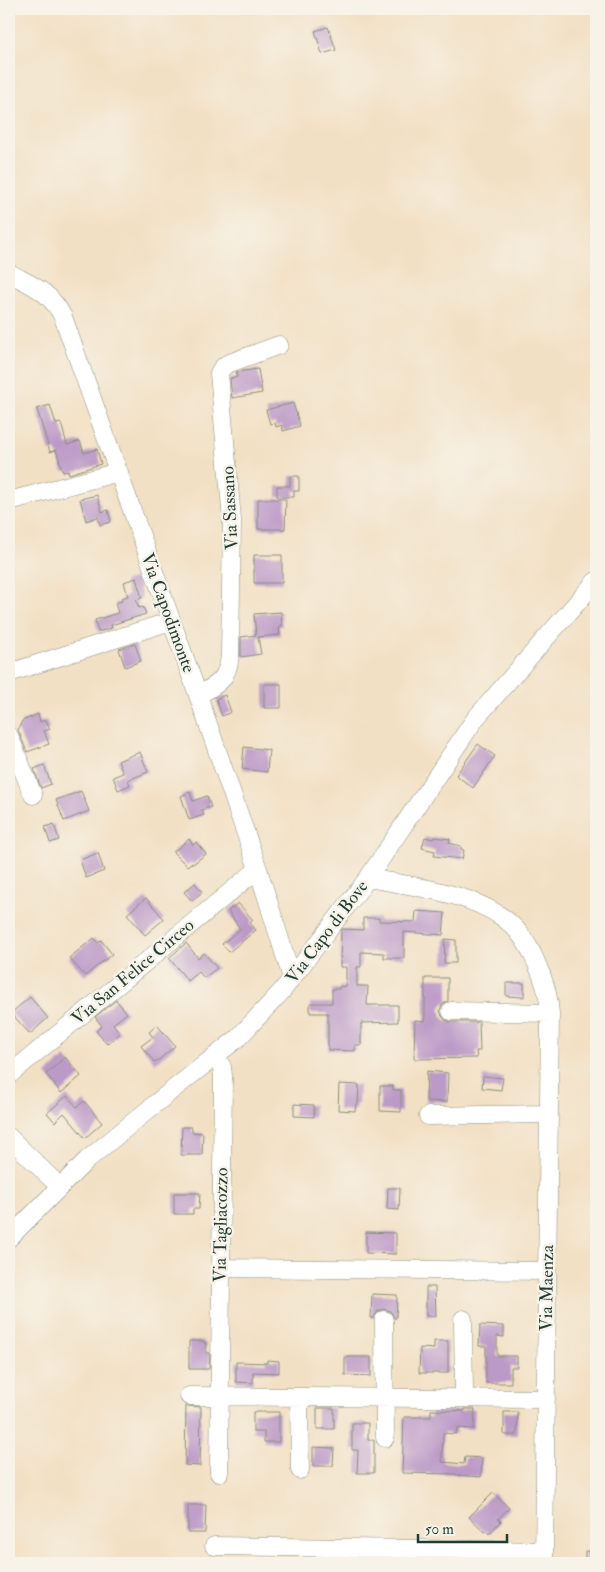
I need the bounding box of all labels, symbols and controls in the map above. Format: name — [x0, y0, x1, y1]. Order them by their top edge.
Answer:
street label: Via Sassano — [216, 465, 244, 550]
street label: Via Capodimonte — [136, 550, 200, 676]
street label: Via Capo di Bove — [281, 875, 374, 988]
street label: Via San Felice Circeo — [67, 914, 199, 1030]
street label: Via Tagliacozzo — [208, 1167, 234, 1283]
street label: Via Maenza — [535, 1244, 559, 1331]
scale bar — [418, 1512, 506, 1544]
text: 50 m — [425, 1520, 454, 1539]

